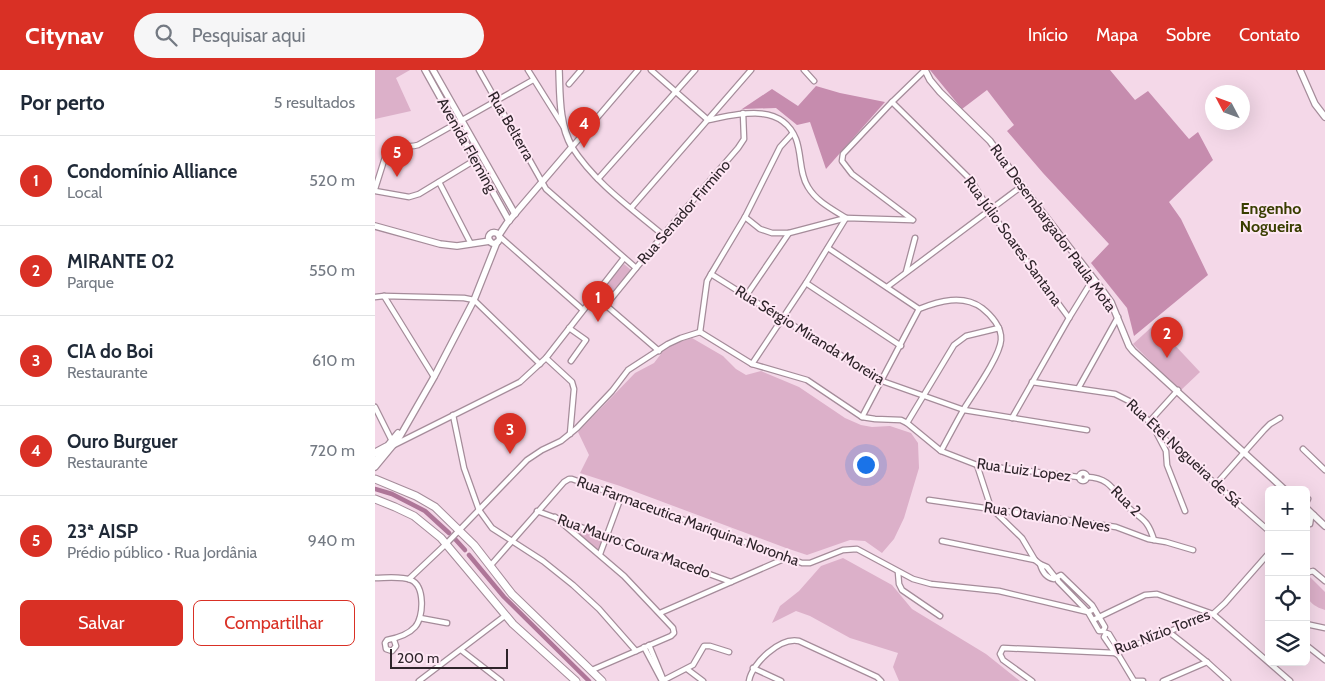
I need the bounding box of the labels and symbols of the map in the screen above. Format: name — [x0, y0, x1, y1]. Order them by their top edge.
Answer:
north arrow — [1205, 85, 1250, 130]
street label: Rua Belterra — [484, 88, 538, 164]
street label: Avenida Fleming — [434, 95, 501, 196]
pin: 4 — [568, 107, 600, 148]
pin: 5 — [381, 136, 413, 177]
street label: Rua Desembargador Paula Mota — [986, 141, 1120, 316]
street label: Rua Senador Firmino — [634, 156, 734, 268]
street label: Rua Júlio Soares Santana — [960, 173, 1066, 310]
district label: Engenho Nogueira — [1240, 199, 1302, 236]
pin: 1 — [582, 281, 614, 322]
street label: Rua Sérgio Miranda Moreira — [732, 282, 889, 389]
pin: 2 — [1151, 317, 1183, 358]
street label: Rua Etel Nogueira de Sá — [1123, 395, 1246, 511]
pin: 3 — [494, 413, 526, 454]
your location — [853, 452, 879, 478]
street label: Rua Luiz Lopez — [976, 454, 1072, 486]
street label: Rua Farmaceutica Mariquina Noronha — [574, 472, 802, 570]
street label: Rua 2 — [1107, 482, 1145, 520]
street label: Rua Otaviano Neves — [983, 498, 1111, 536]
street label: Rua Mauro Coura Macedo — [555, 510, 713, 582]
street label: Rua Nízio Torres — [1112, 605, 1212, 659]
scale bar — [390, 646, 507, 669]

